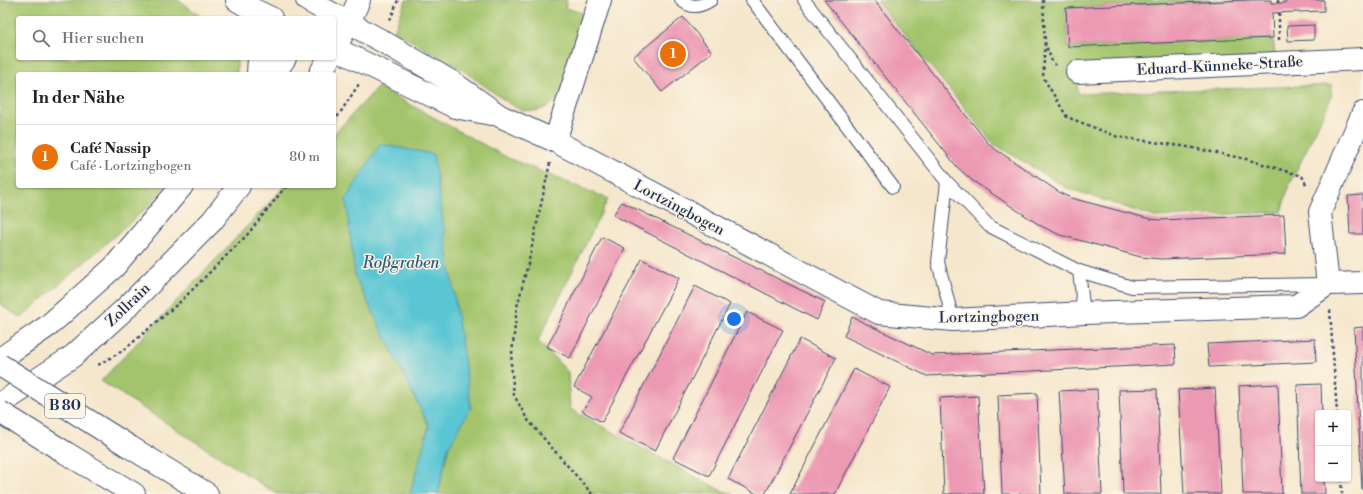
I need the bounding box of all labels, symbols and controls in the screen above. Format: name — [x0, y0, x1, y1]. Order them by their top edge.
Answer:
search box — [16, 16, 336, 60]
icon: search — [30, 27, 52, 49]
text: Hier suchen — [62, 29, 144, 48]
pin: 1 — [660, 39, 686, 69]
street label: Eduard-Künneke-Straße — [1136, 52, 1304, 80]
text: In der Nähe — [32, 87, 125, 109]
text: Café Nassip — [70, 139, 151, 158]
text: 1 — [42, 149, 48, 165]
text: 80 m — [289, 149, 320, 165]
text: Café · Lortzingbogen — [70, 158, 191, 174]
street label: Lortzingbogen — [630, 176, 728, 240]
water label: Roßgraben — [362, 253, 441, 273]
street label: Zollrain — [102, 279, 154, 331]
street label: Lortzingbogen — [939, 307, 1039, 327]
your location — [724, 309, 744, 329]
road number: B 80 — [45, 394, 85, 418]
map controls — [1315, 410, 1351, 482]
button: + — [1315, 410, 1351, 446]
button: − — [1315, 446, 1351, 482]

